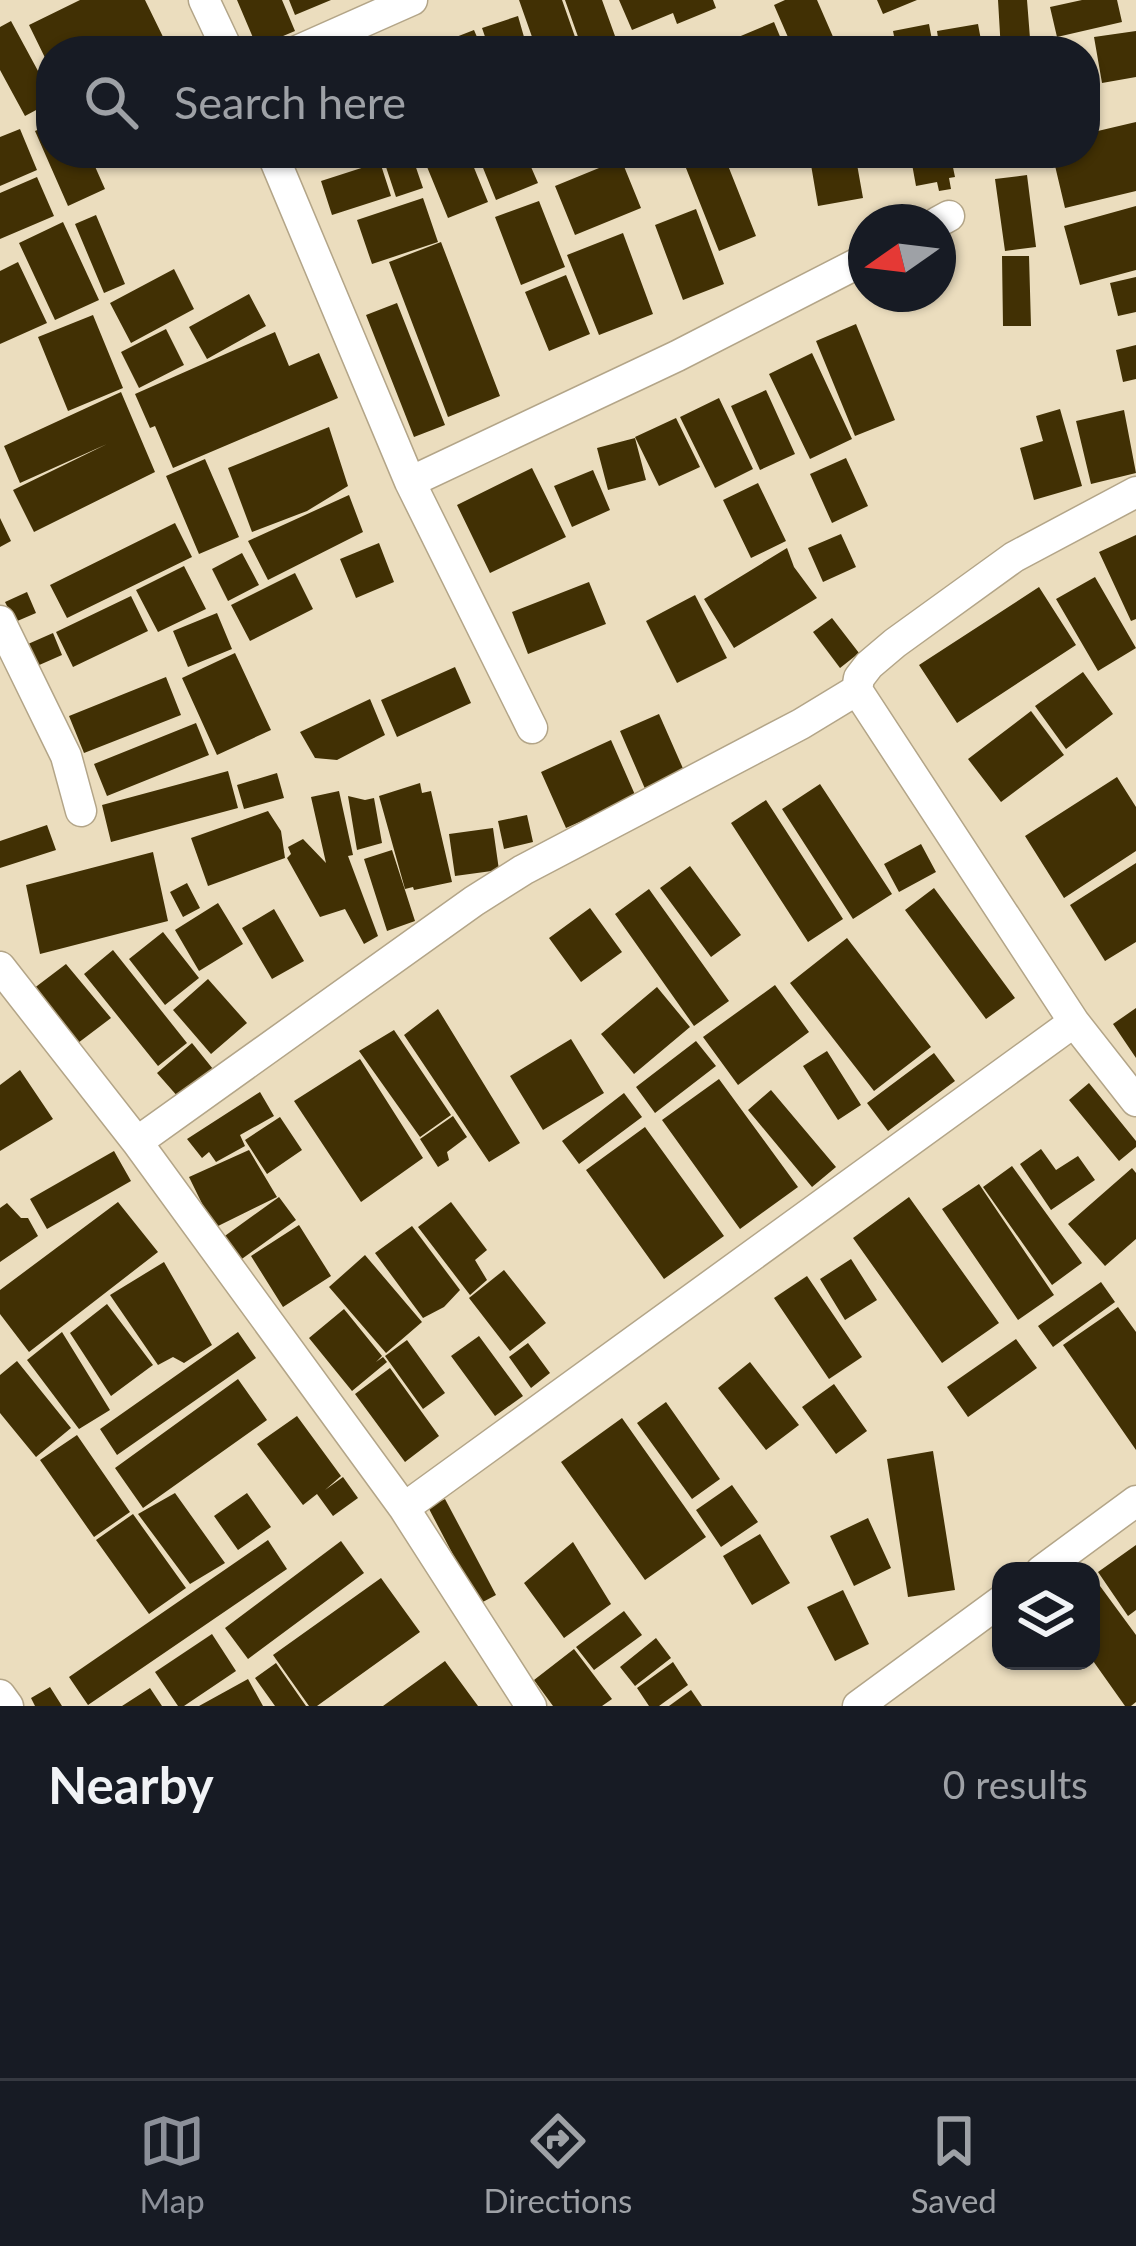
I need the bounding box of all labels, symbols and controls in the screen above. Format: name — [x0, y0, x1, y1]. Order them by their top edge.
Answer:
search box — [36, 36, 1100, 168]
icon: search — [78, 69, 144, 135]
text: Search here — [174, 75, 406, 129]
north arrow — [848, 204, 956, 312]
map controls — [992, 1562, 1100, 1670]
button: layers — [992, 1562, 1100, 1670]
text: Nearby — [48, 1754, 214, 1815]
text: 0 results — [943, 1761, 1088, 1807]
tab: Map — [139, 2108, 205, 2220]
tab: Directions — [483, 2108, 632, 2220]
tab: Saved — [911, 2108, 997, 2220]

